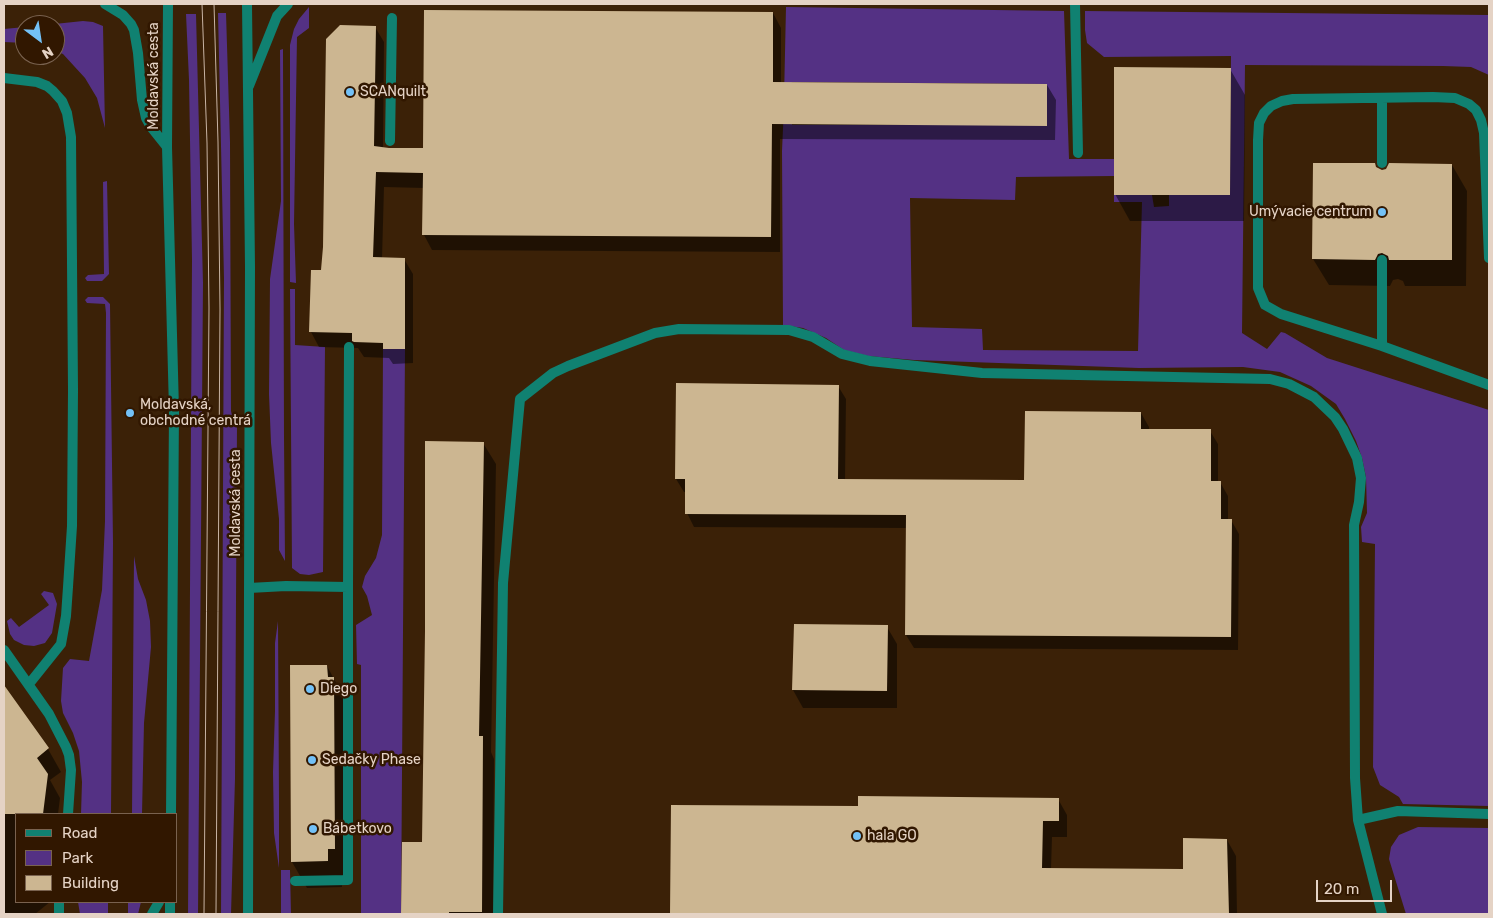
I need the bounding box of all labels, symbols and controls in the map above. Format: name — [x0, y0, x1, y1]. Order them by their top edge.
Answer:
north arrow — [15, 15, 65, 65]
street label: Moldavská cesta — [146, 22, 162, 130]
text: N — [39, 43, 56, 62]
place label: SCANquilt — [360, 84, 426, 100]
marker: SCANquilt — [344, 86, 356, 98]
place label: Umývacie centrum — [1249, 204, 1372, 220]
marker: Umývacie centrum — [1376, 206, 1388, 218]
place label: Moldavská, obchodné centrá — [140, 397, 251, 430]
marker: Moldavská, obchodné centrá — [124, 407, 136, 419]
street label: Moldavská cesta — [228, 449, 244, 557]
place label: Diego — [320, 681, 357, 697]
marker: Diego — [304, 683, 316, 695]
place label: Sedačky Phase — [322, 752, 421, 768]
marker: Sedačky Phase — [306, 754, 318, 766]
legend — [15, 813, 178, 903]
place label: Bábetkovo — [323, 821, 392, 837]
marker: Bábetkovo — [307, 823, 319, 835]
text: Road — [62, 824, 98, 842]
place label: hala GO — [867, 828, 917, 844]
marker: hala GO — [851, 830, 863, 842]
text: Park — [62, 849, 93, 867]
scale bar — [1318, 870, 1394, 902]
text: Building — [62, 874, 119, 892]
text: 20 m — [1324, 880, 1359, 898]

